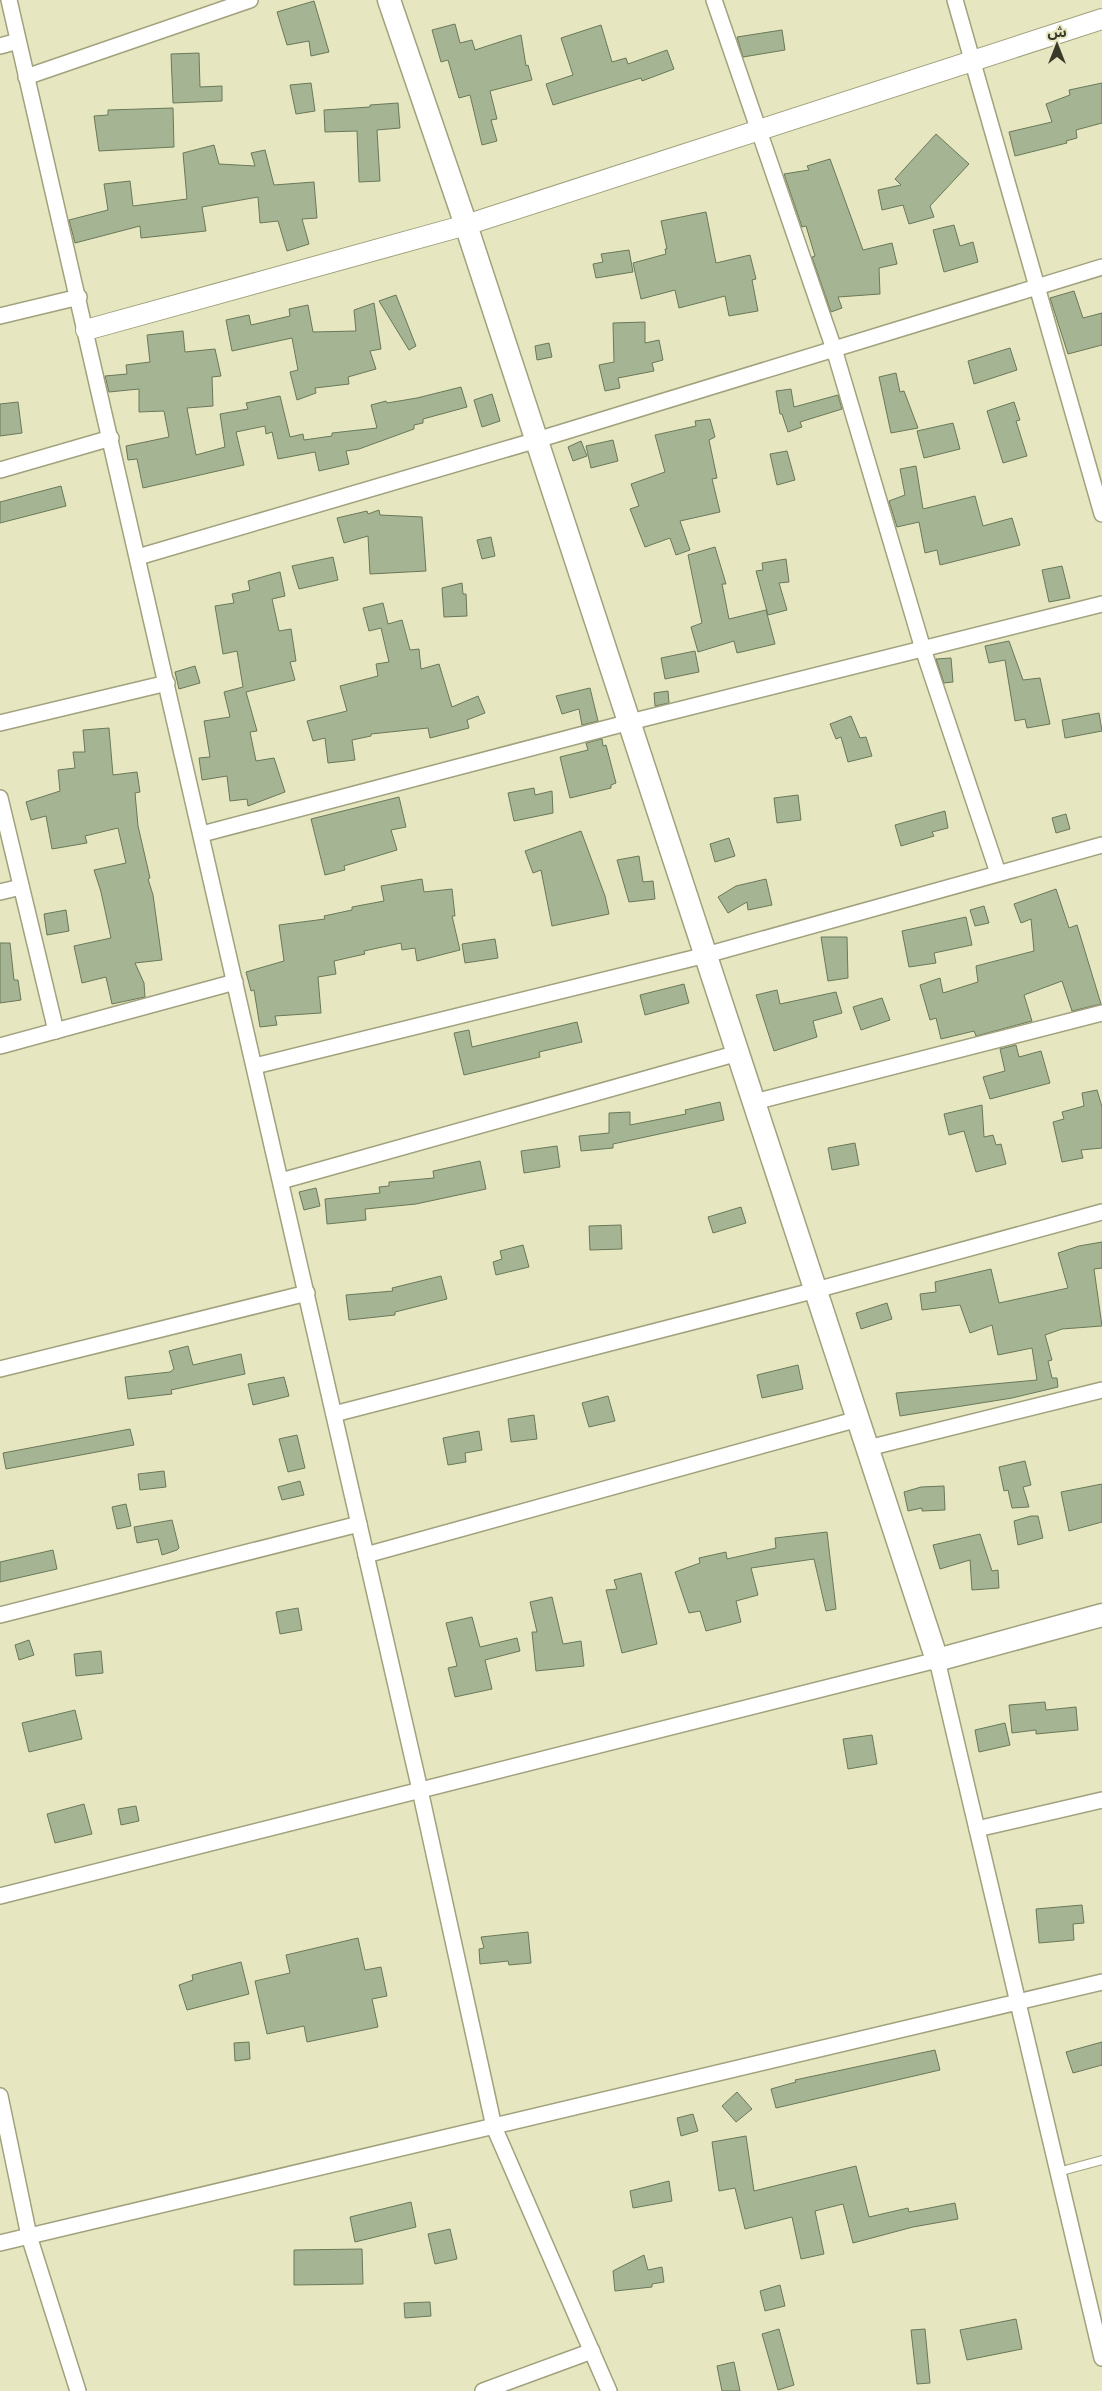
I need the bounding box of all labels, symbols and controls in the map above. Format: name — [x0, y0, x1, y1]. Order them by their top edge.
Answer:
north arrow — [1032, 20, 1082, 70]
text: ش — [1047, 23, 1067, 41]

